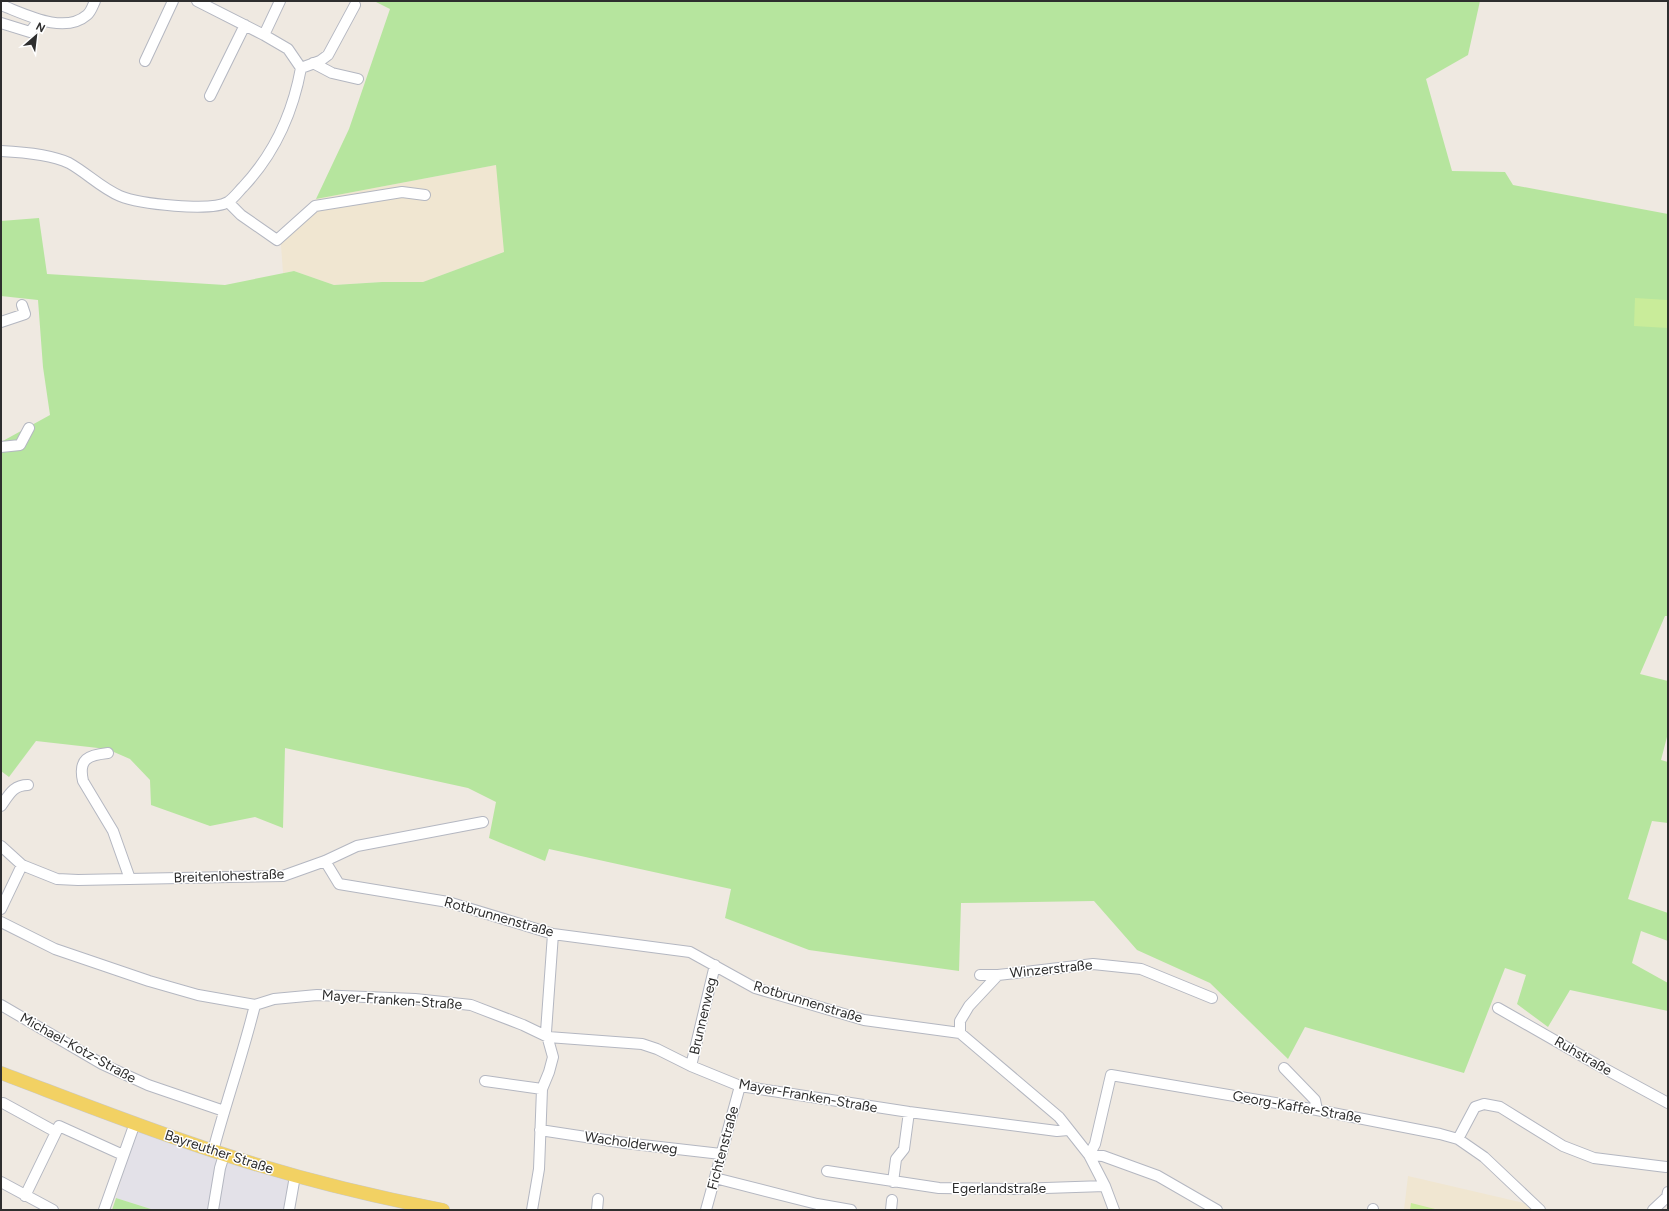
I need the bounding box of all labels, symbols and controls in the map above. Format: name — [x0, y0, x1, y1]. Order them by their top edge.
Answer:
north arrow — [16, 16, 56, 56]
text: N — [34, 20, 47, 35]
street label: Breitenlohestraße — [173, 866, 285, 886]
street label: Rotbrunnenstraße — [442, 893, 556, 941]
street label: Winzerstraße — [1009, 956, 1094, 982]
street label: Brunnenweg — [686, 976, 720, 1056]
street label: Rotbrunnenstraße — [751, 977, 865, 1027]
street label: Mayer-Franken-Straße — [321, 987, 463, 1013]
street label: Michael-Kotz-Straße — [17, 1009, 139, 1087]
street label: Ruhstraße — [1551, 1033, 1615, 1079]
street label: Mayer-Franken-Straße — [737, 1075, 879, 1117]
street label: Georg-Kaffer-Straße — [1231, 1087, 1363, 1127]
street label: Fichtenstraße — [704, 1104, 742, 1192]
street label: Bayreuther Straße — [162, 1126, 276, 1178]
street label: Wacholderweg — [583, 1128, 679, 1158]
street label: Egerlandstraße — [952, 1180, 1047, 1197]

